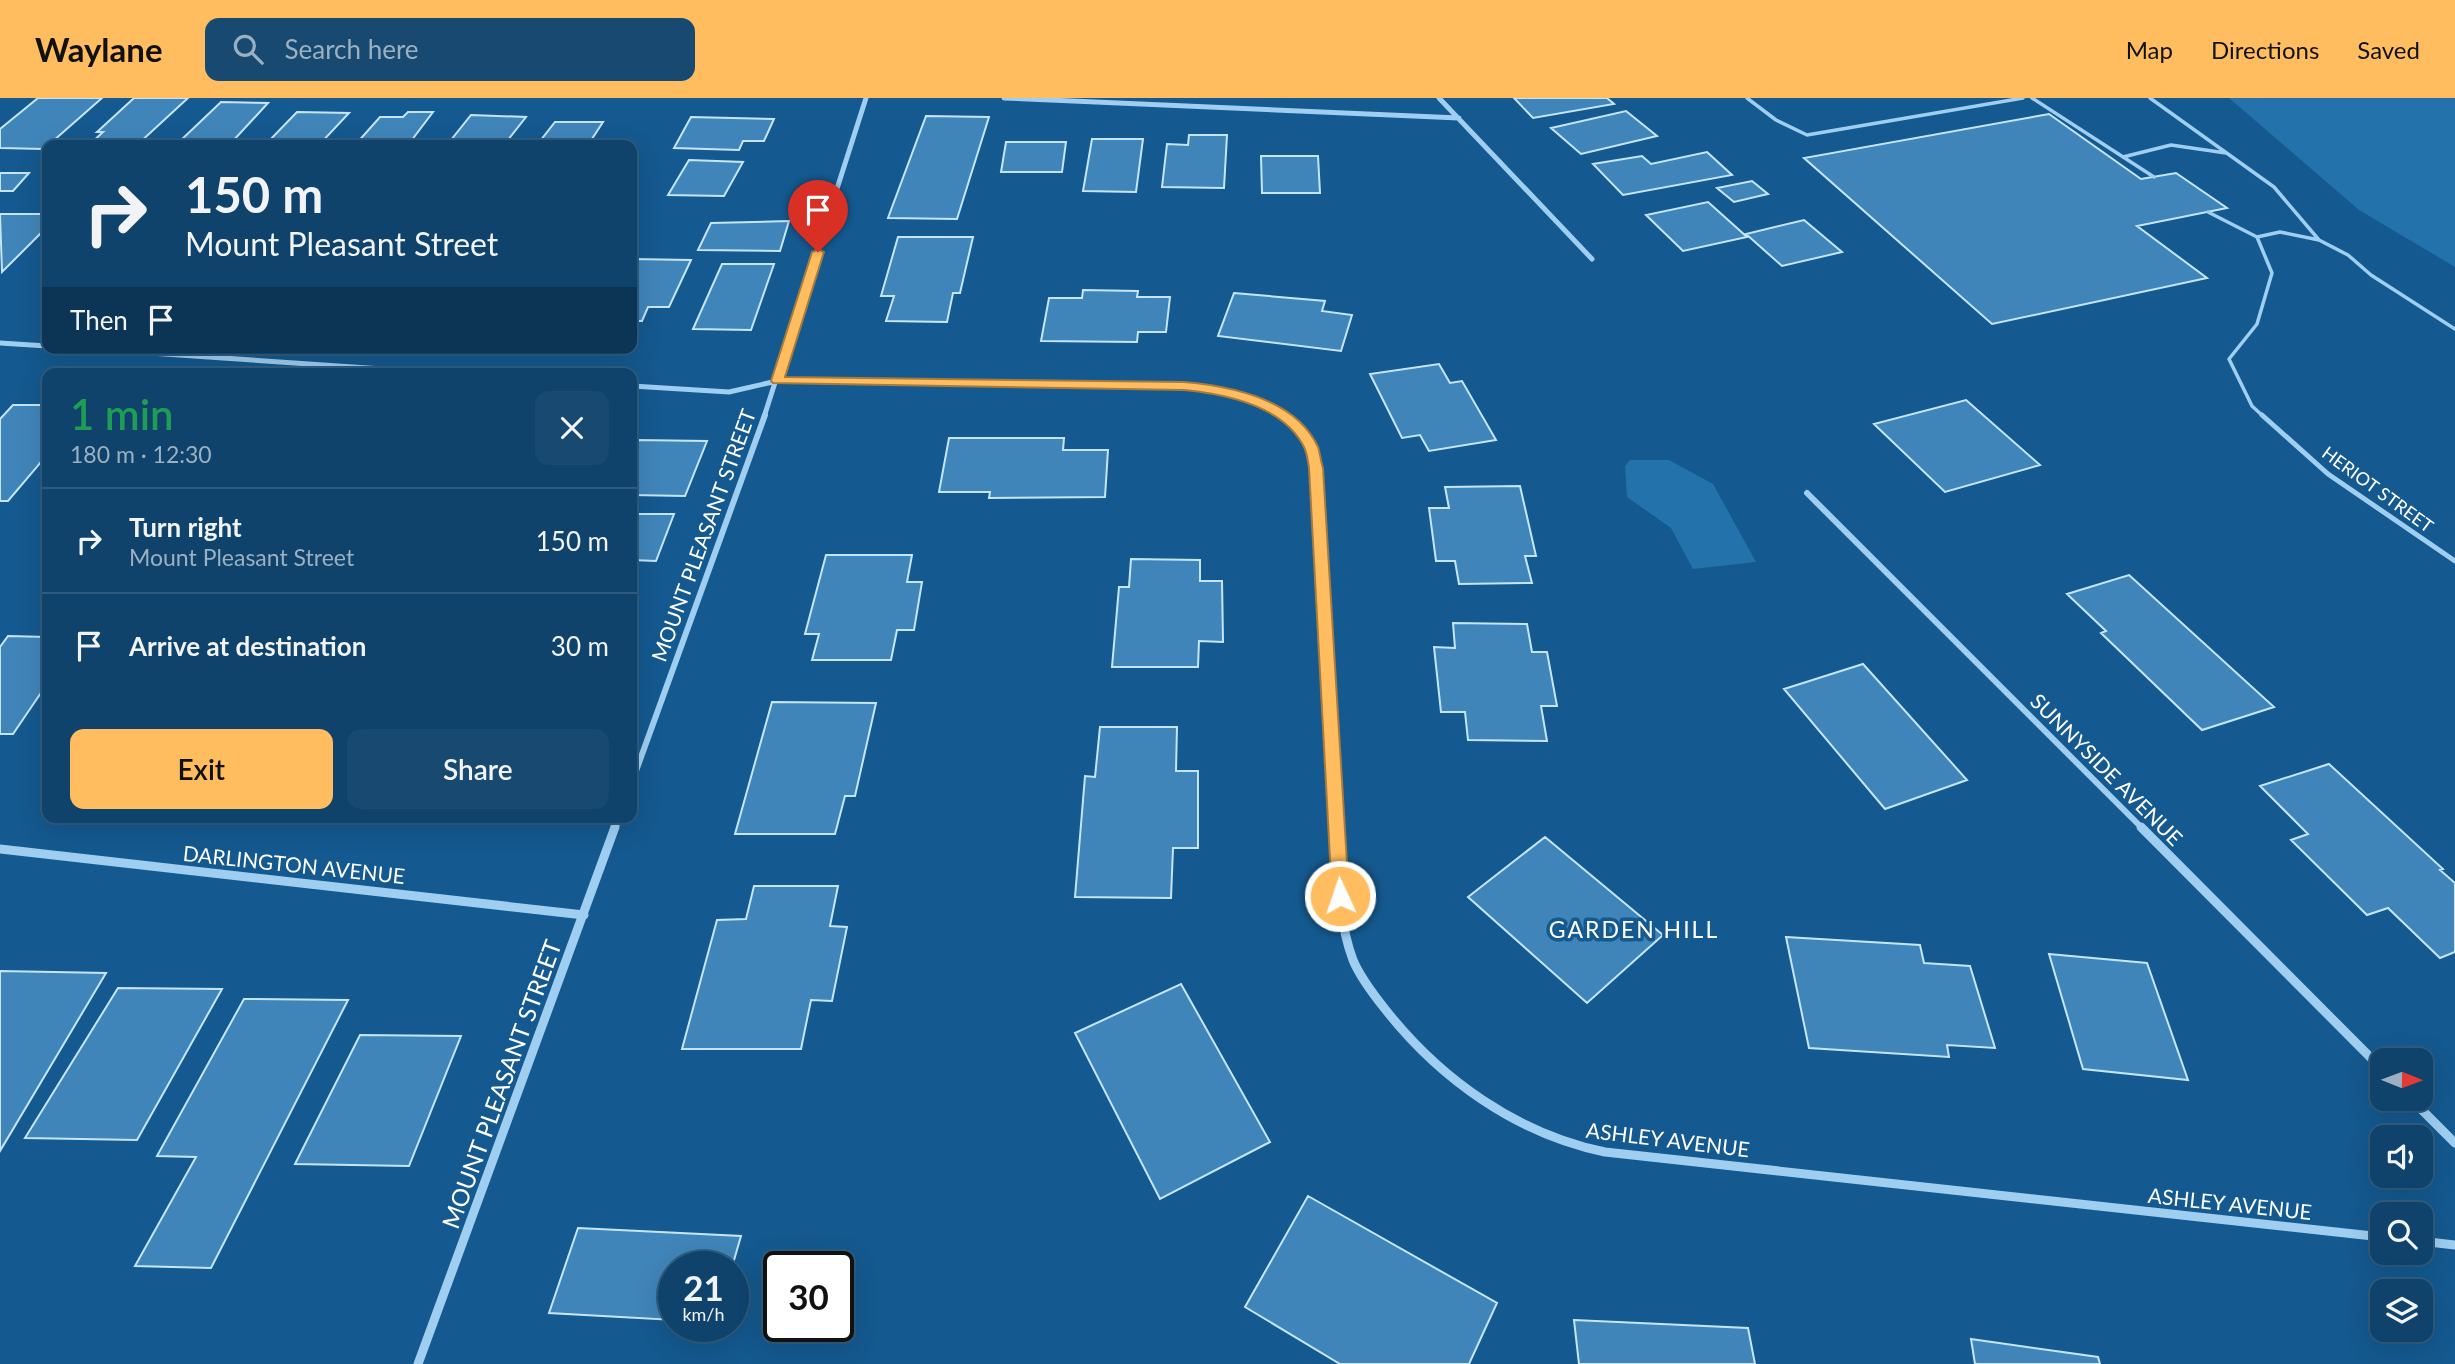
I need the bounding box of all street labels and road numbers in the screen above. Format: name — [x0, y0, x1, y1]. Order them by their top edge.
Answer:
street label: MOUNT PLEASANT STREET — [646, 405, 761, 665]
street label: HERIOT STREET — [2318, 441, 2438, 537]
street label: SUNNYSIDE AVENUE — [2026, 688, 2188, 850]
street label: DARLINGTON AVENUE — [182, 840, 406, 888]
street label: MOUNT PLEASANT STREET — [435, 936, 567, 1232]
street label: ASHLEY AVENUE — [1585, 1117, 1751, 1161]
street label: ASHLEY AVENUE — [2147, 1182, 2313, 1224]

